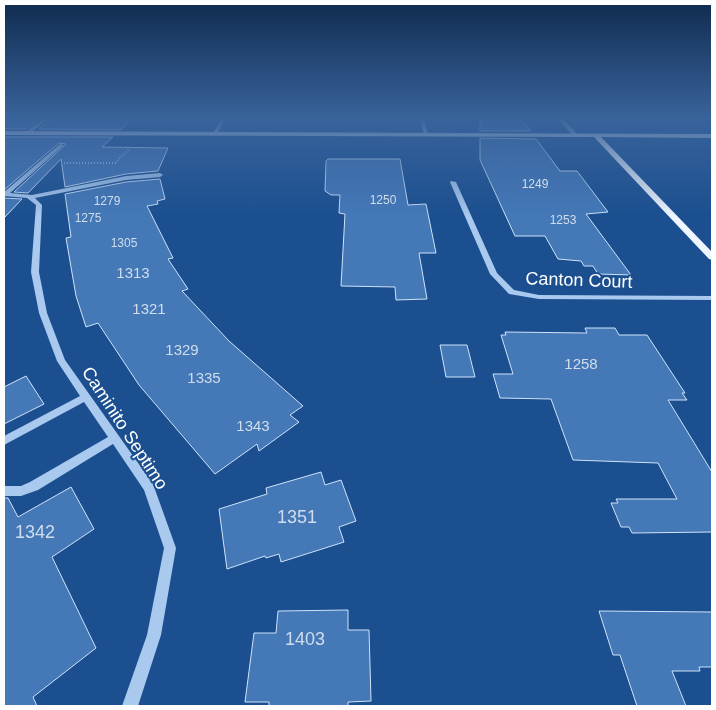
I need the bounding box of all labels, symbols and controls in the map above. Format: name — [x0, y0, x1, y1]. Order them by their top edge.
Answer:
house number: 1249 — [522, 177, 549, 191]
house number: 1250 — [370, 193, 397, 207]
house number: 1279 — [94, 194, 121, 208]
house number: 1275 — [75, 211, 102, 225]
house number: 1253 — [550, 213, 577, 227]
house number: 1305 — [111, 236, 138, 250]
house number: 1313 — [116, 264, 150, 281]
street label: Canton Court — [525, 268, 633, 292]
house number: 1321 — [132, 300, 166, 317]
house number: 1329 — [165, 341, 199, 358]
house number: 1258 — [564, 355, 598, 372]
street label: Caminito Septimo — [78, 363, 172, 493]
house number: 1335 — [187, 369, 221, 386]
house number: 1343 — [236, 417, 270, 434]
house number: 1351 — [277, 507, 317, 527]
house number: 1342 — [15, 522, 55, 542]
house number: 1403 — [285, 629, 325, 649]

